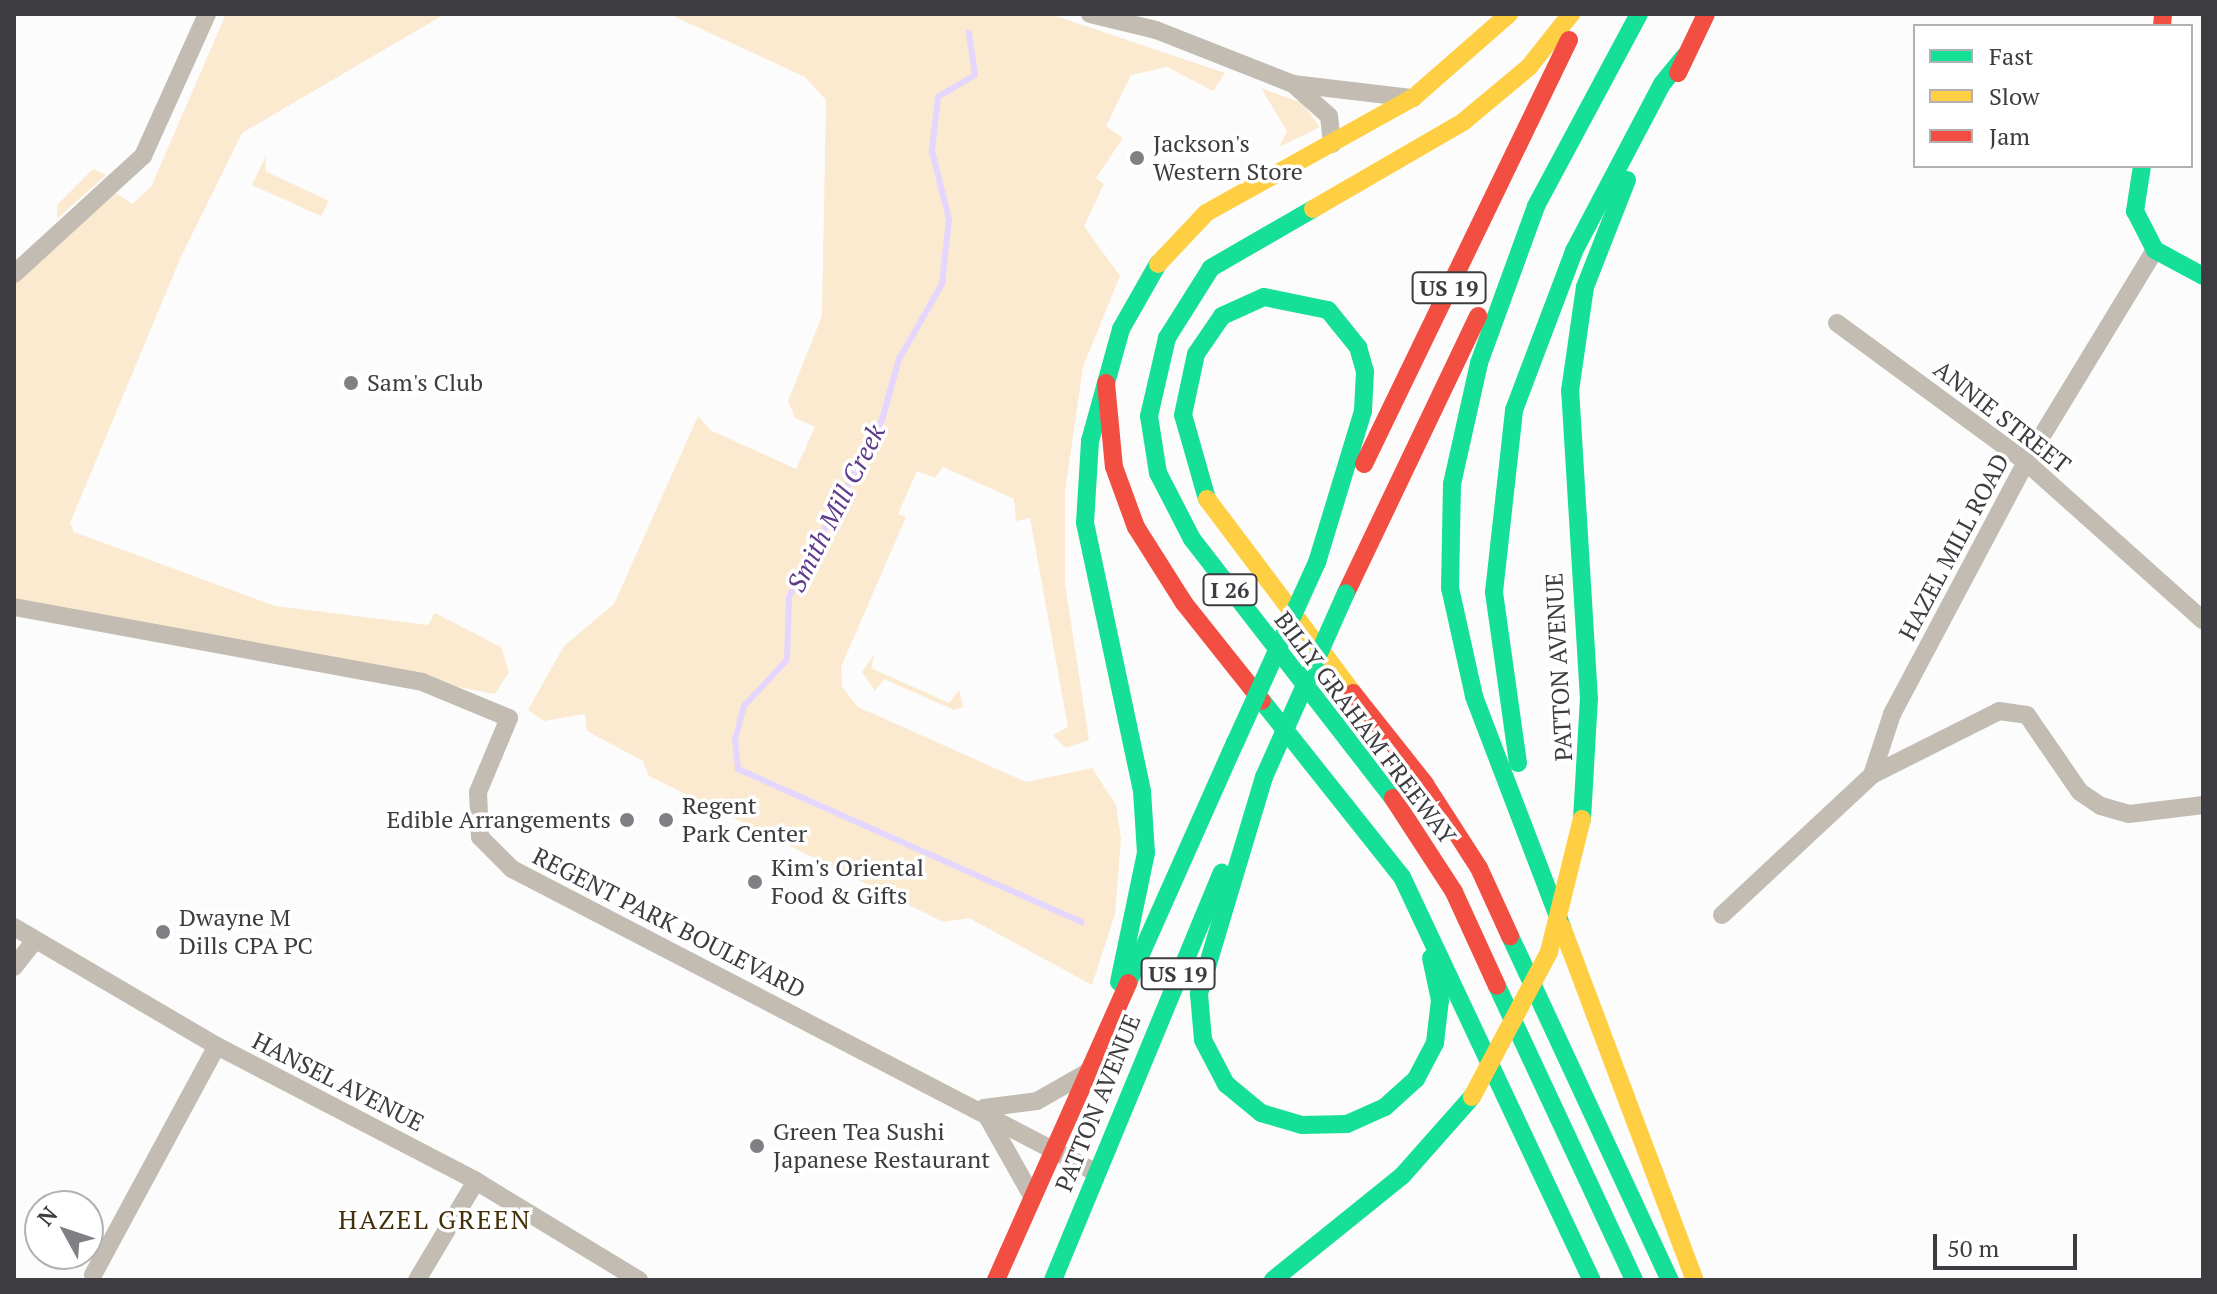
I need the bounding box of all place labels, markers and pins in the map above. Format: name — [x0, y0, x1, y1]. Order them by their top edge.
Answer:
place label: Jackson's Western Store — [1153, 130, 1303, 186]
marker: Jackson's Western Store — [1128, 149, 1146, 167]
place label: Sam's Club — [367, 369, 483, 397]
marker: Sam's Club — [342, 374, 360, 392]
place label: Regent Park Center — [682, 792, 807, 848]
place label: Edible Arrangements — [386, 806, 611, 834]
marker: Edible Arrangements — [618, 811, 636, 829]
marker: Regent Park Center — [657, 811, 675, 829]
place label: Kim's Oriental Food & Gifts — [771, 854, 924, 910]
marker: Kim's Oriental Food & Gifts — [746, 873, 764, 891]
place label: Dwayne M Dills CPA PC — [179, 904, 314, 960]
marker: Dwayne M Dills CPA PC — [154, 923, 172, 941]
place label: Green Tea Sushi Japanese Restaurant — [773, 1118, 990, 1174]
marker: Green Tea Sushi Japanese Restaurant — [748, 1137, 766, 1155]

